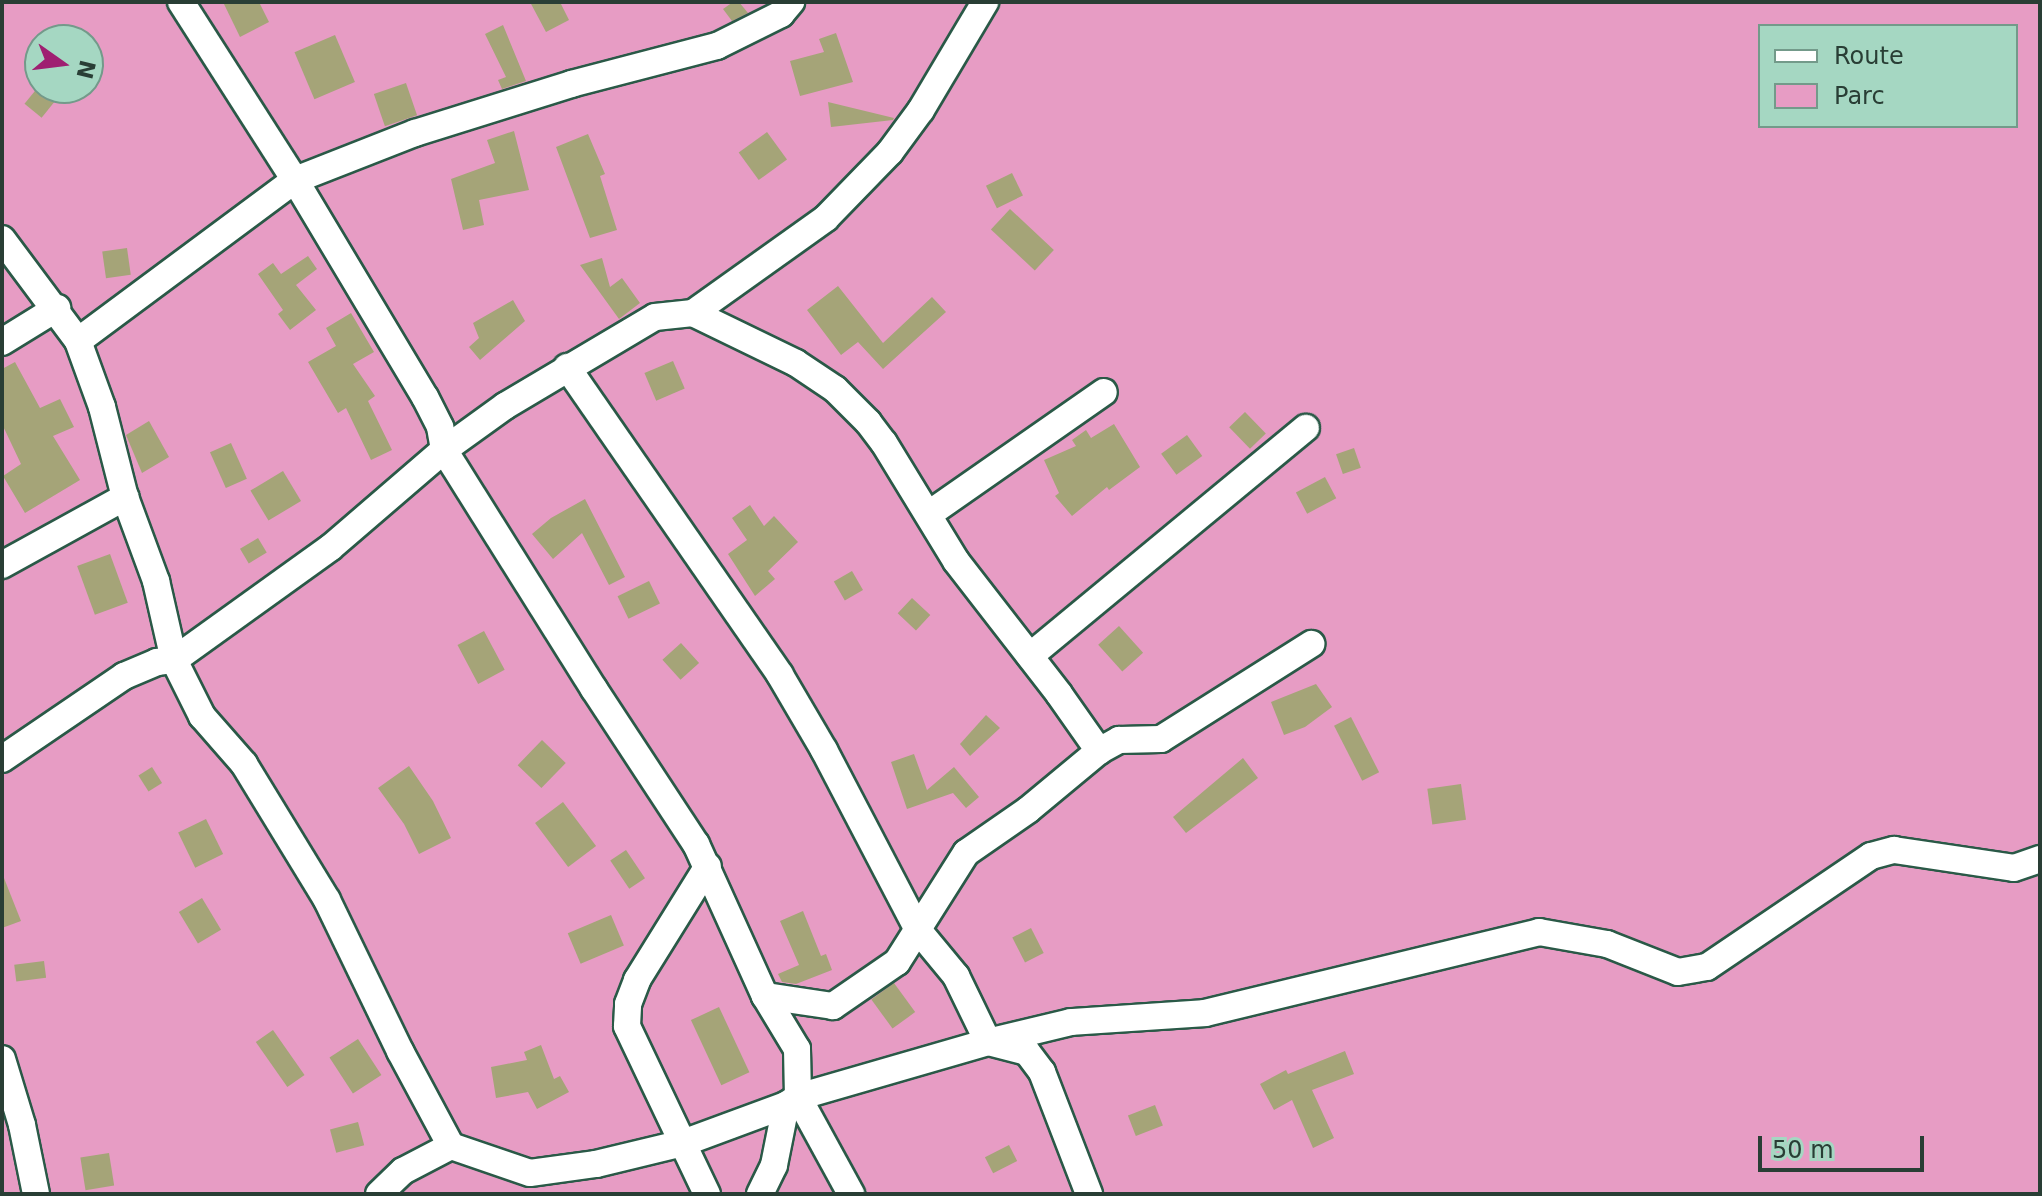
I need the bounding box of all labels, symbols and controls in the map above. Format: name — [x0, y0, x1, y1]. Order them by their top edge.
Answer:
north arrow — [24, 24, 104, 104]
legend — [1758, 24, 2018, 128]
text: Route — [1834, 42, 1904, 70]
text: N — [71, 57, 100, 81]
text: Parc — [1834, 82, 1885, 110]
scale bar — [1762, 1120, 1928, 1170]
text: 50 m — [1772, 1136, 1834, 1164]

